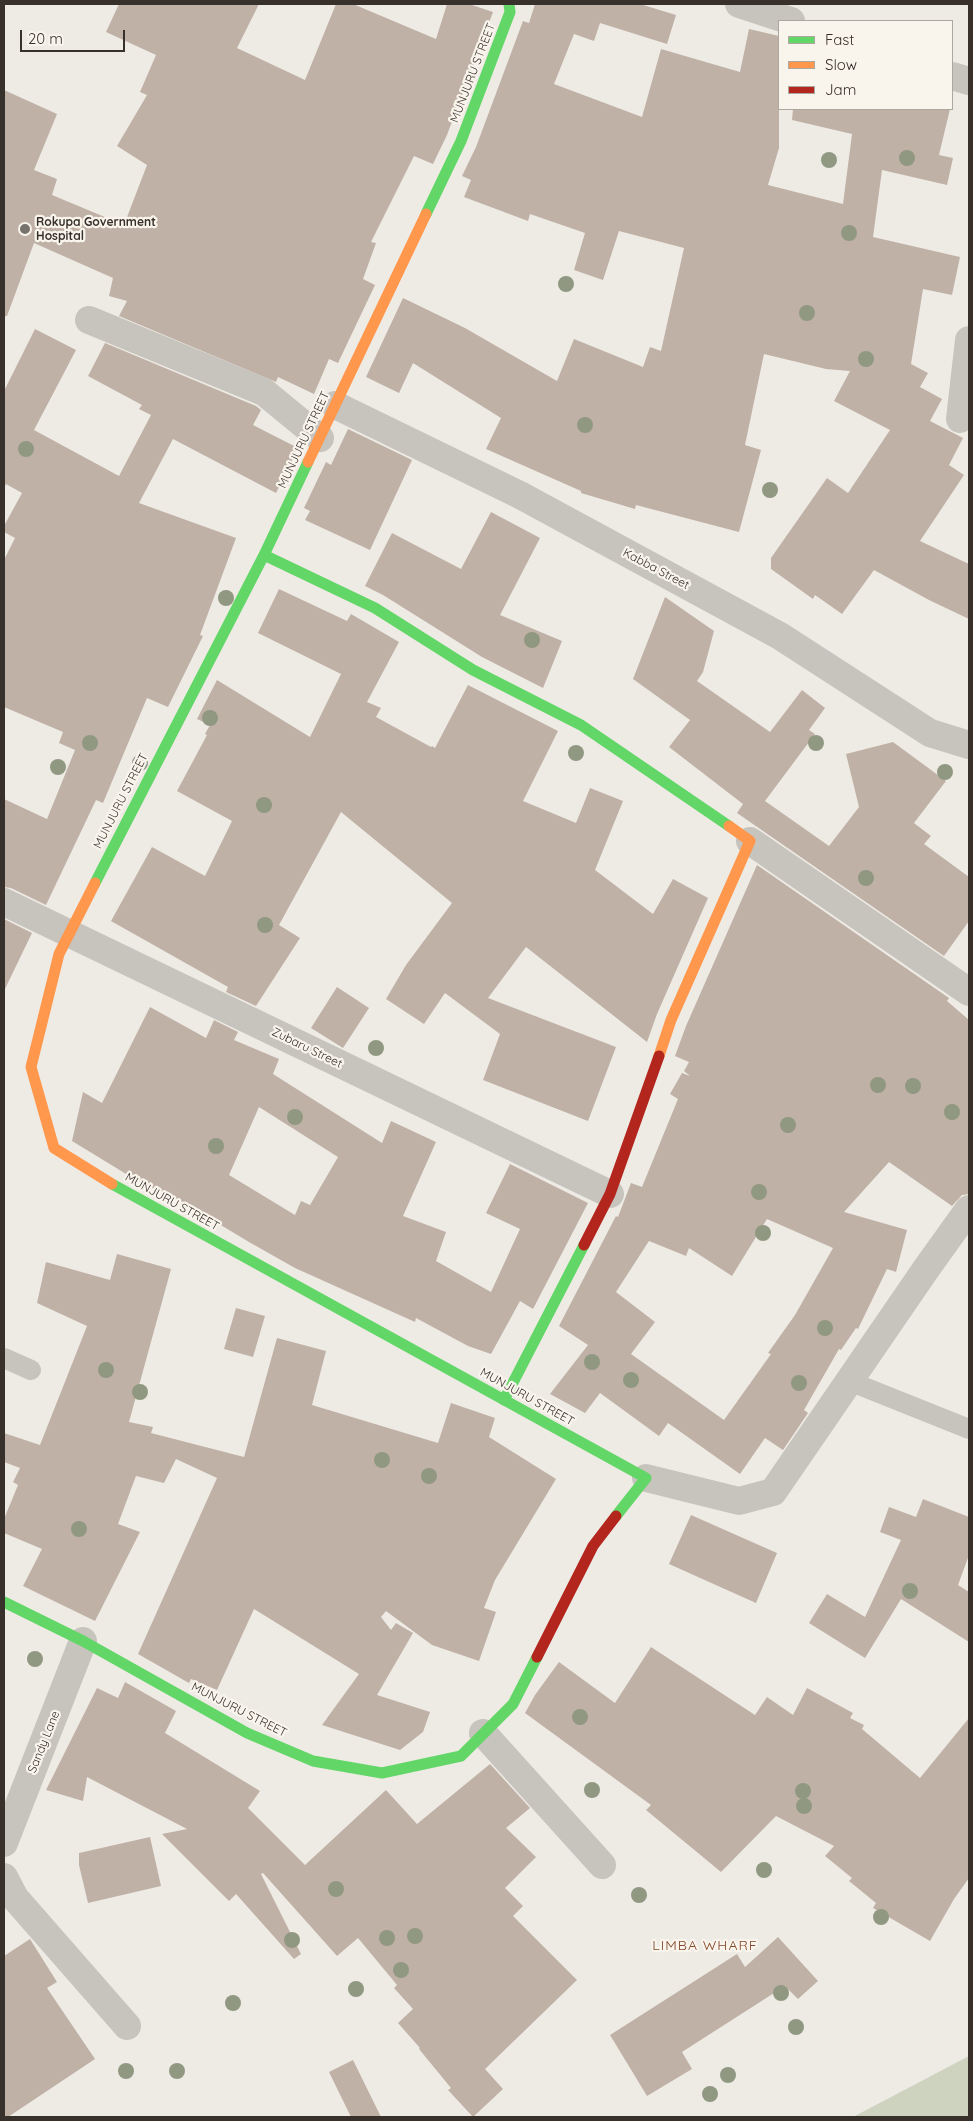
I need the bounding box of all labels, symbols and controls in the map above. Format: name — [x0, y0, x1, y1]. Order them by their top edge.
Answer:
scale bar — [22, 20, 128, 52]
legend — [778, 20, 953, 110]
street label: MUNJURU STREET — [447, 21, 499, 125]
text: 20 m — [28, 29, 63, 48]
text: Fast — [825, 30, 854, 49]
text: Slow — [825, 55, 857, 74]
text: Jam — [825, 80, 856, 99]
place label: Rokupa Government Hospital — [36, 215, 156, 243]
marker: Rokupa Government Hospital — [18, 222, 32, 236]
street label: MUNJURU STREET — [275, 389, 333, 491]
street label: Kabba Street — [620, 545, 692, 593]
street label: MUNJURU STREET — [91, 751, 151, 851]
street label: Zubaru Street — [269, 1025, 345, 1071]
street label: MUNJURU STREET — [122, 1170, 222, 1234]
street label: MUNJURU STREET — [477, 1365, 577, 1429]
street label: MUNJURU STREET — [189, 1680, 289, 1740]
street label: Sandy Lane — [25, 1709, 63, 1775]
district label: LIMBA WHARF — [651, 1938, 759, 1954]

